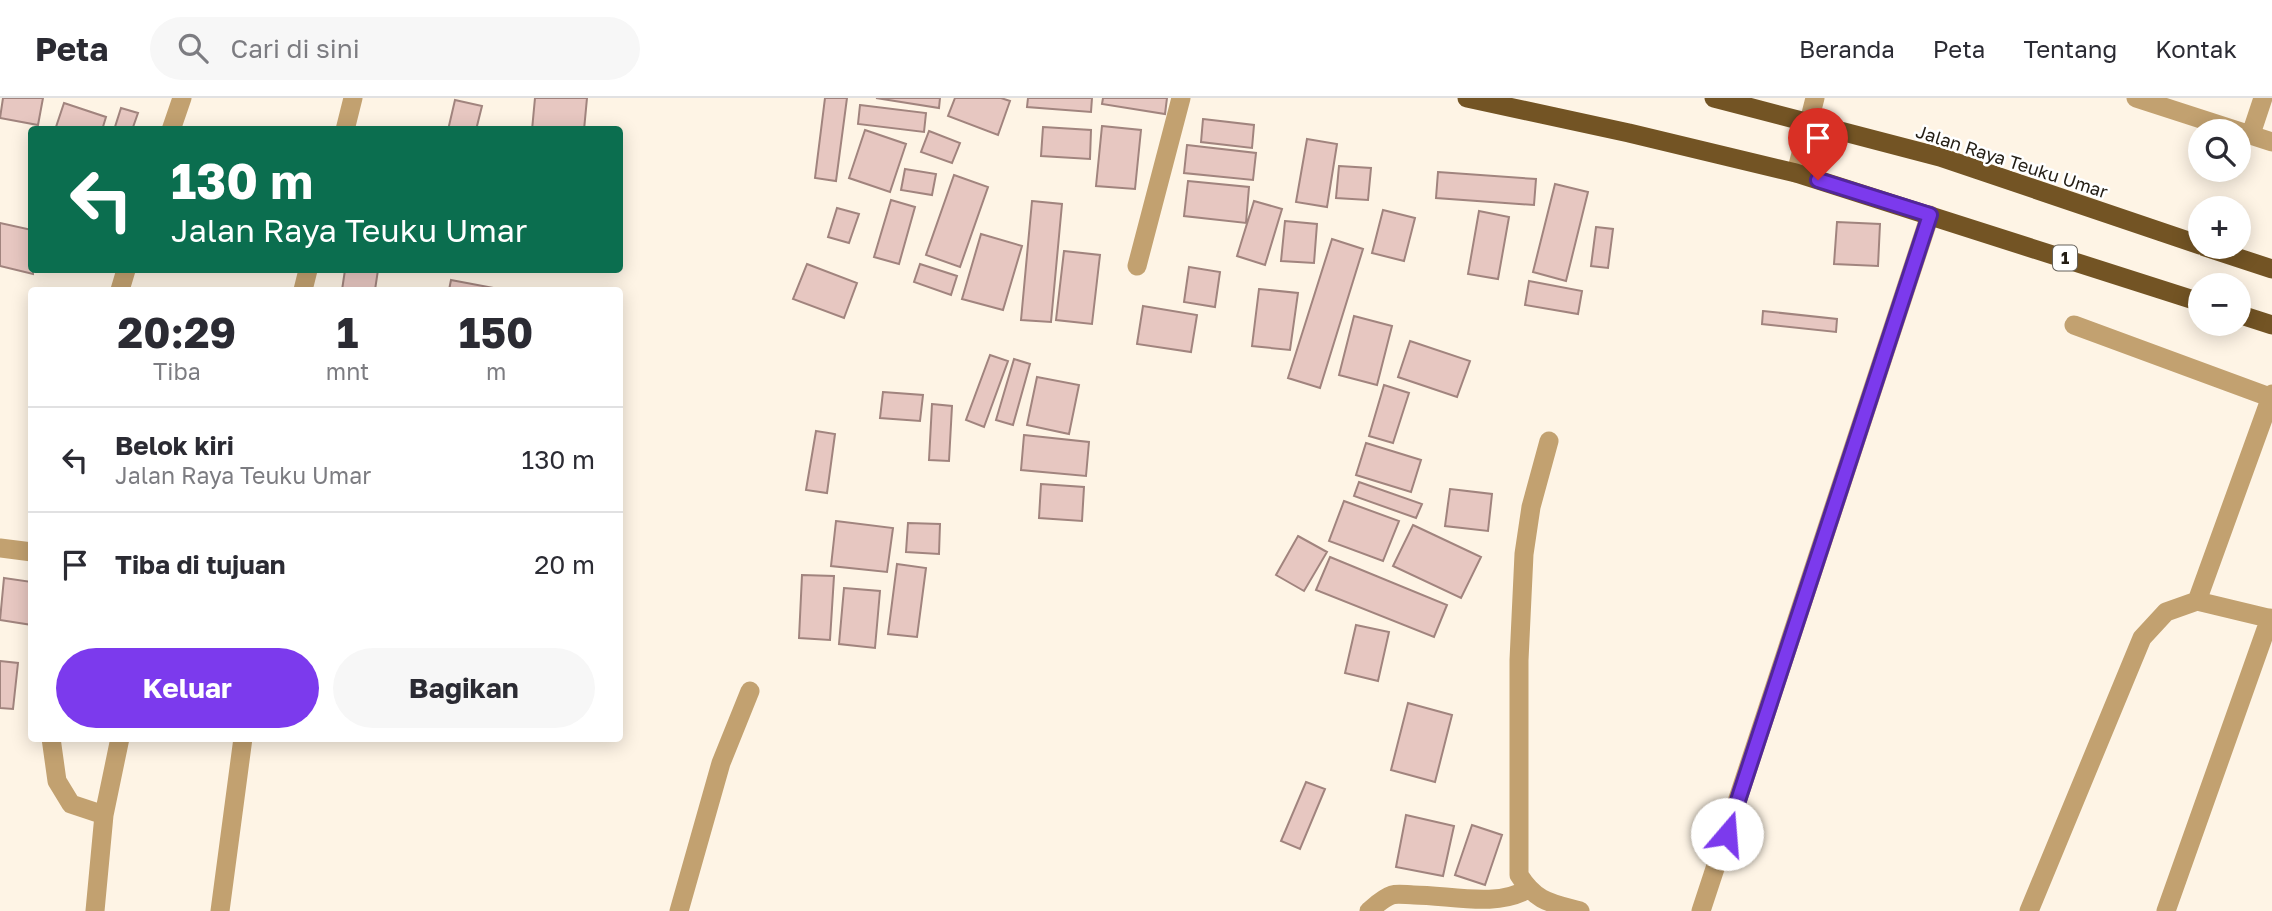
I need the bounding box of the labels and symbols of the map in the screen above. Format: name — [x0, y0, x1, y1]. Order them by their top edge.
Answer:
pin — [1788, 108, 1848, 180]
street label: Jalan Raya Teuku Umar — [1913, 120, 2111, 202]
road number: 1 — [2053, 246, 2077, 270]
position arrow — [1690, 797, 1764, 871]

